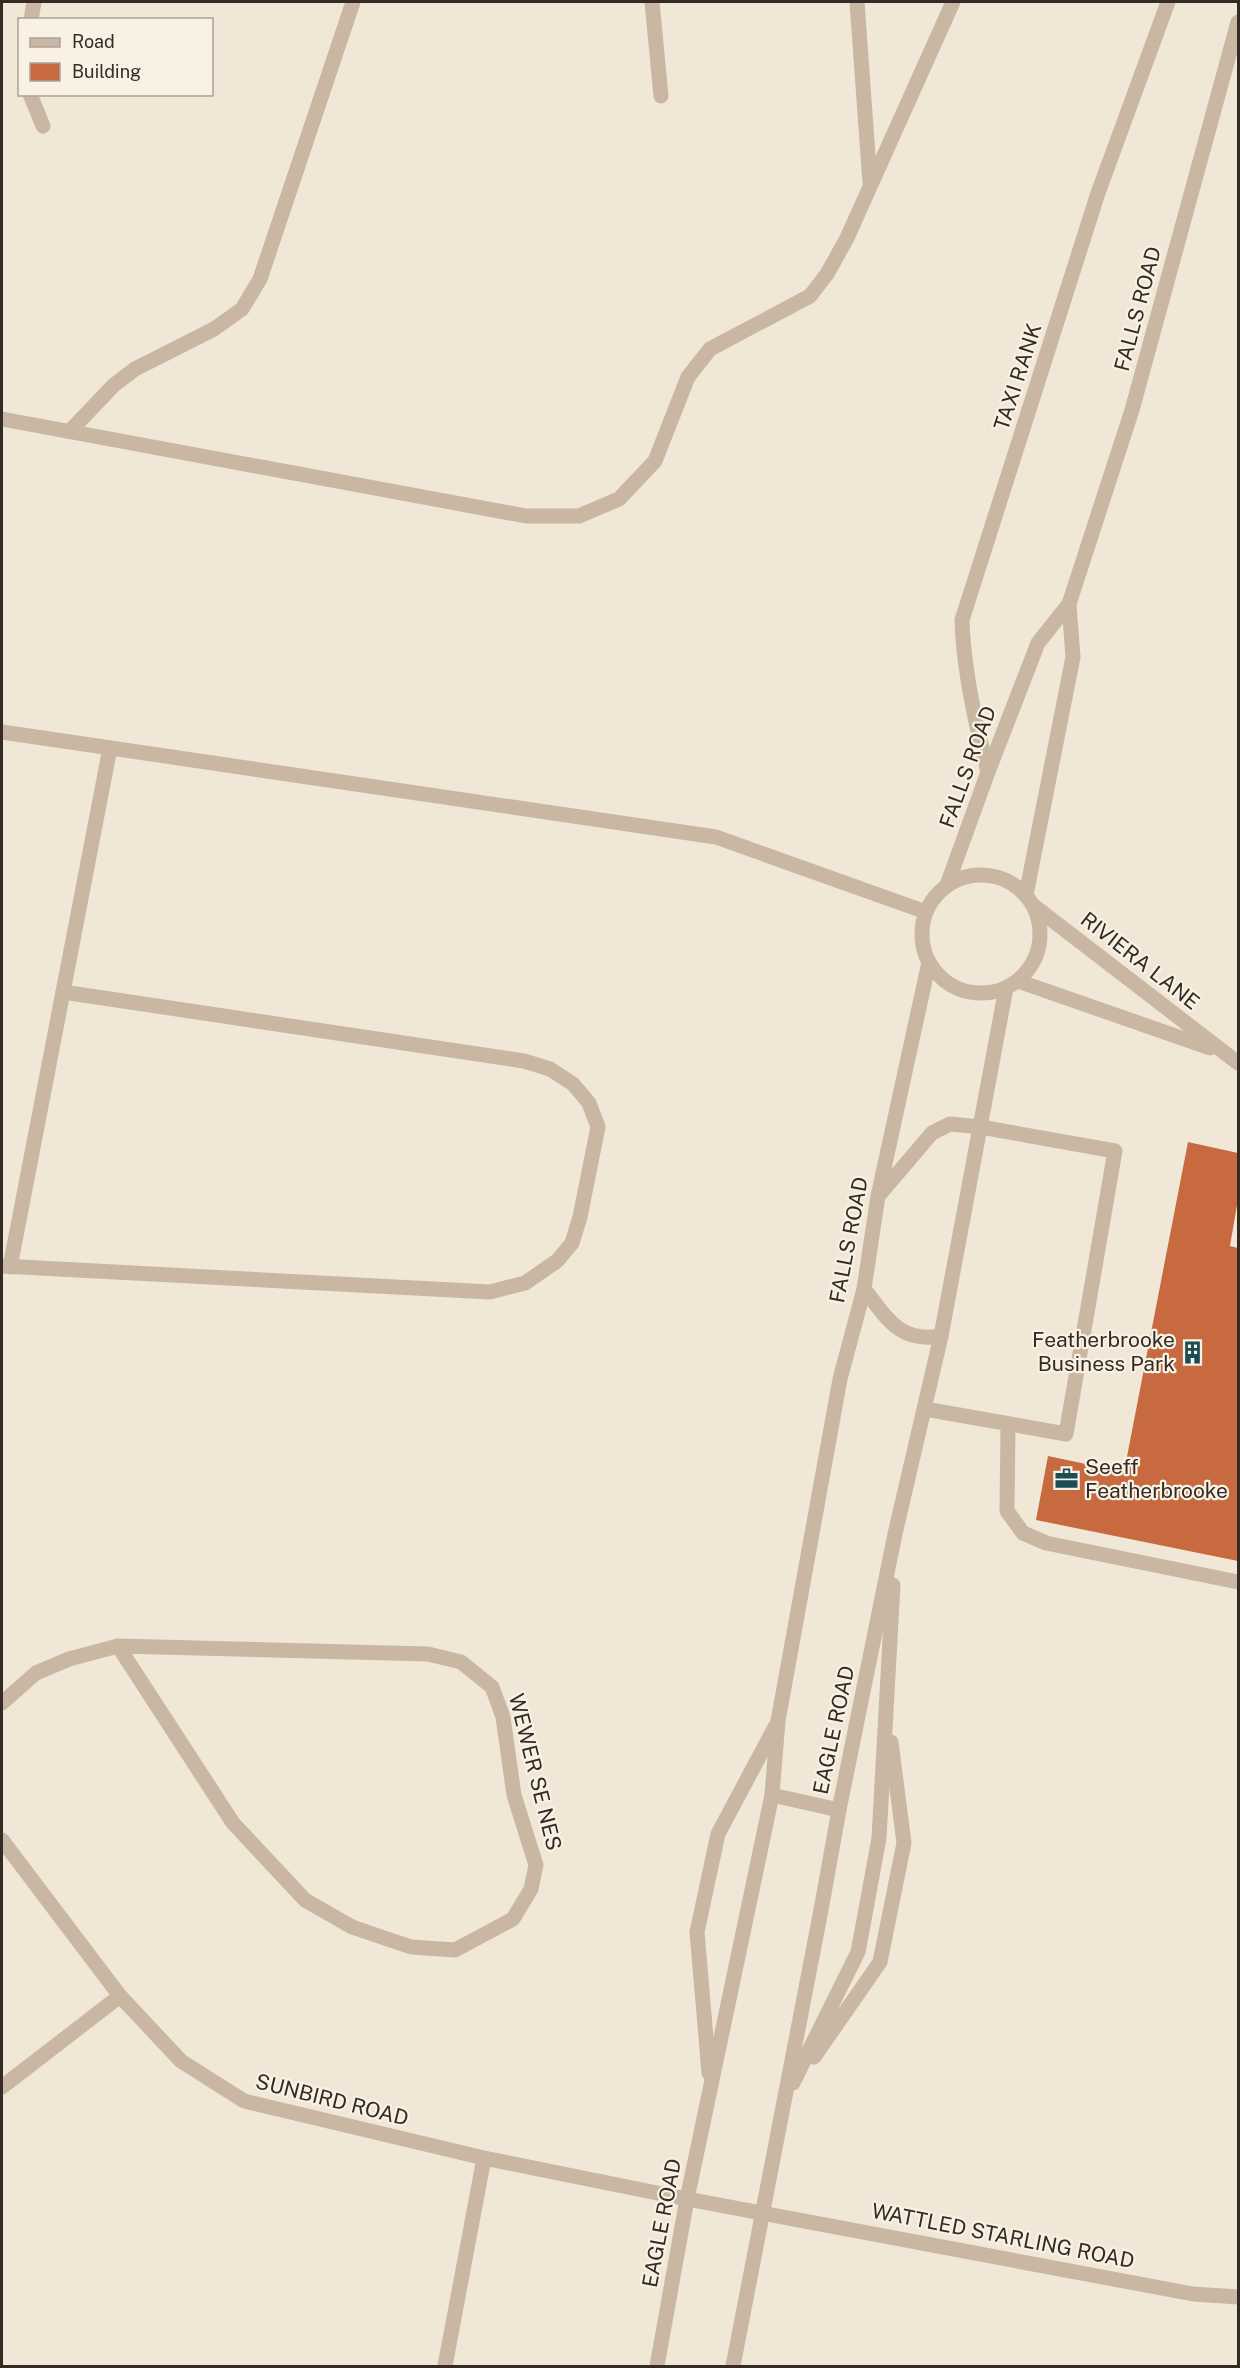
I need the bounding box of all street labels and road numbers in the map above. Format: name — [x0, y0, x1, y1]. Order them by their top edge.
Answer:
street label: FALLS ROAD — [1109, 244, 1166, 374]
street label: TAXI RANK — [989, 320, 1047, 433]
street label: FALLS ROAD — [934, 702, 1001, 831]
street label: RIVIERA LANE — [1076, 906, 1205, 1015]
street label: FALLS ROAD — [824, 1175, 873, 1305]
street label: EAGLE ROAD — [808, 1663, 859, 1797]
street label: WEWER SE NES — [504, 1691, 567, 1853]
street label: SUNBIRD ROAD — [253, 2068, 411, 2131]
street label: EAGLE ROAD — [637, 2156, 686, 2290]
street label: WATTLED STARLING ROAD — [870, 2198, 1137, 2273]

